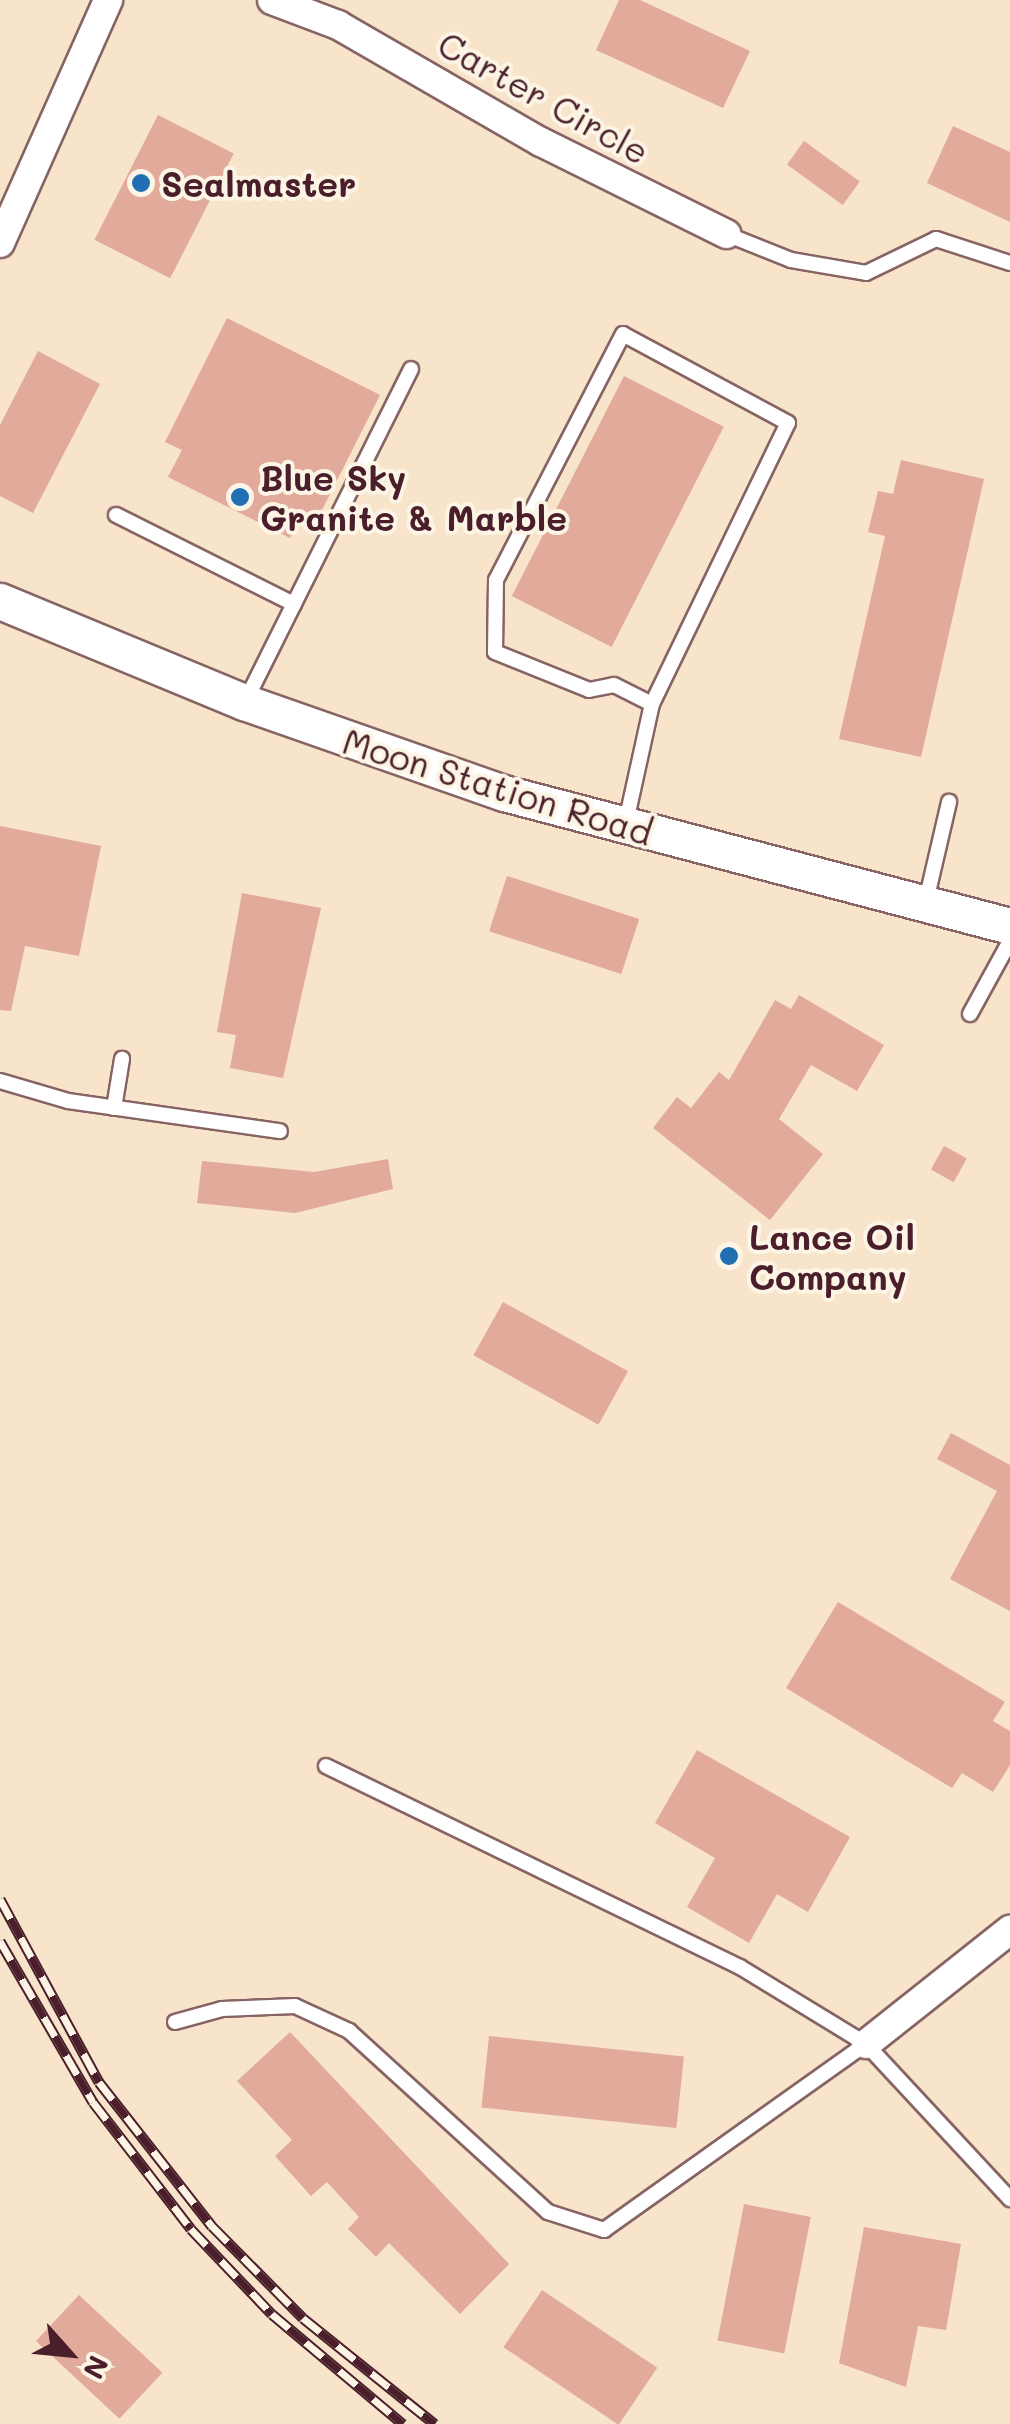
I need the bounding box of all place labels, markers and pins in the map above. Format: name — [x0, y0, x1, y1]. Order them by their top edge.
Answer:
place label: Sealmaster — [161, 162, 356, 204]
marker: Sealmaster — [130, 172, 152, 194]
place label: Blue Sky Granite & Marble — [260, 456, 567, 538]
marker: Blue Sky Granite & Marble — [229, 486, 251, 508]
place label: Lance Oil Company — [749, 1215, 915, 1297]
marker: Lance Oil Company — [718, 1245, 740, 1267]

